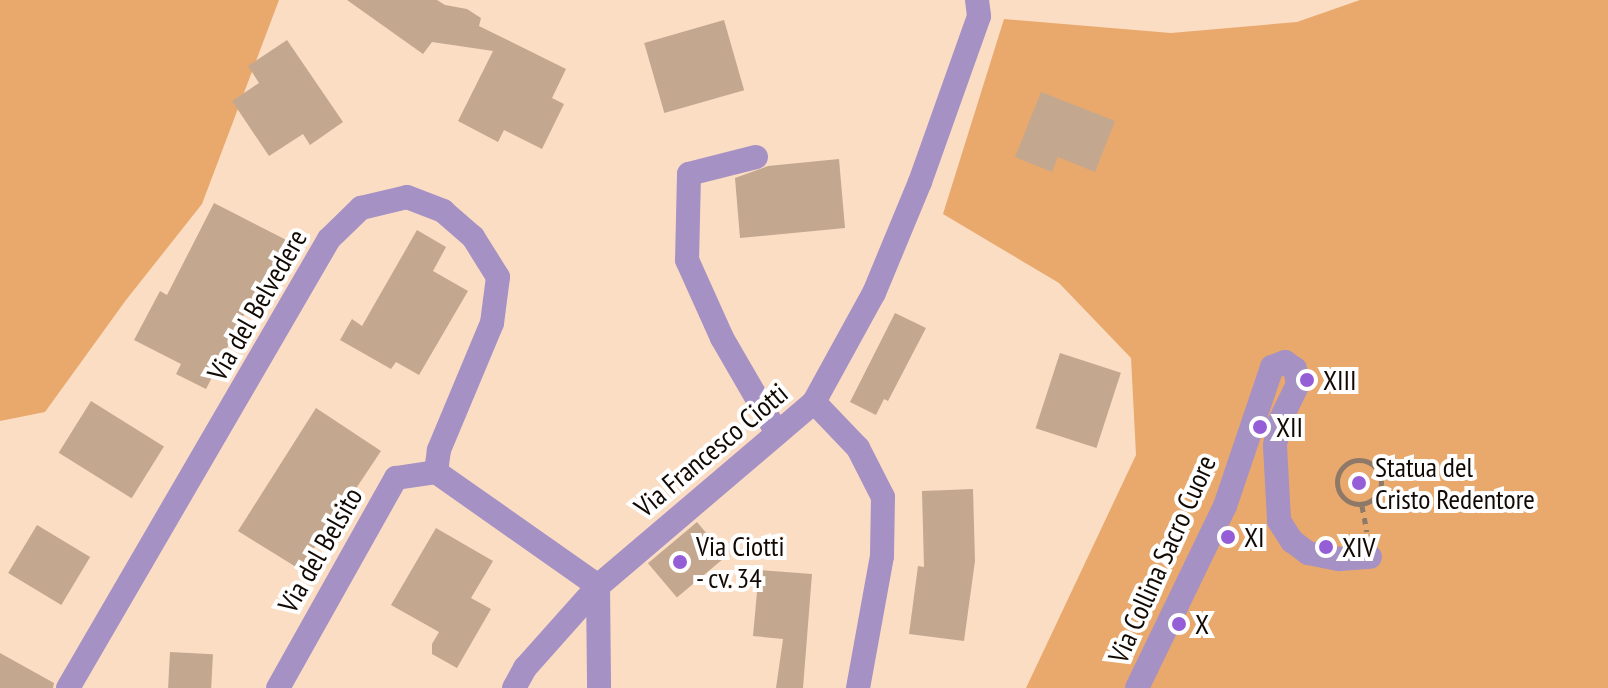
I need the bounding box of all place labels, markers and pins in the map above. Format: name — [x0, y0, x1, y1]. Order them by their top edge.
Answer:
place label: XIII — [1323, 363, 1357, 397]
marker: XIII — [1298, 371, 1316, 389]
place label: XII — [1276, 410, 1303, 444]
marker: XII — [1251, 418, 1269, 436]
place label: Statua del Cristo Redentore — [1375, 450, 1535, 516]
marker: Statua del Cristo Redentore — [1350, 474, 1368, 492]
place label: XI — [1244, 520, 1265, 554]
marker: XI — [1219, 528, 1237, 546]
place label: Via Ciotti - cv. 34 — [696, 529, 785, 595]
place label: XIV — [1342, 530, 1375, 564]
marker: XIV — [1317, 538, 1335, 556]
marker: Via Ciotti - cv. 34 — [671, 553, 689, 571]
place label: X — [1195, 607, 1209, 641]
marker: X — [1170, 615, 1188, 633]

